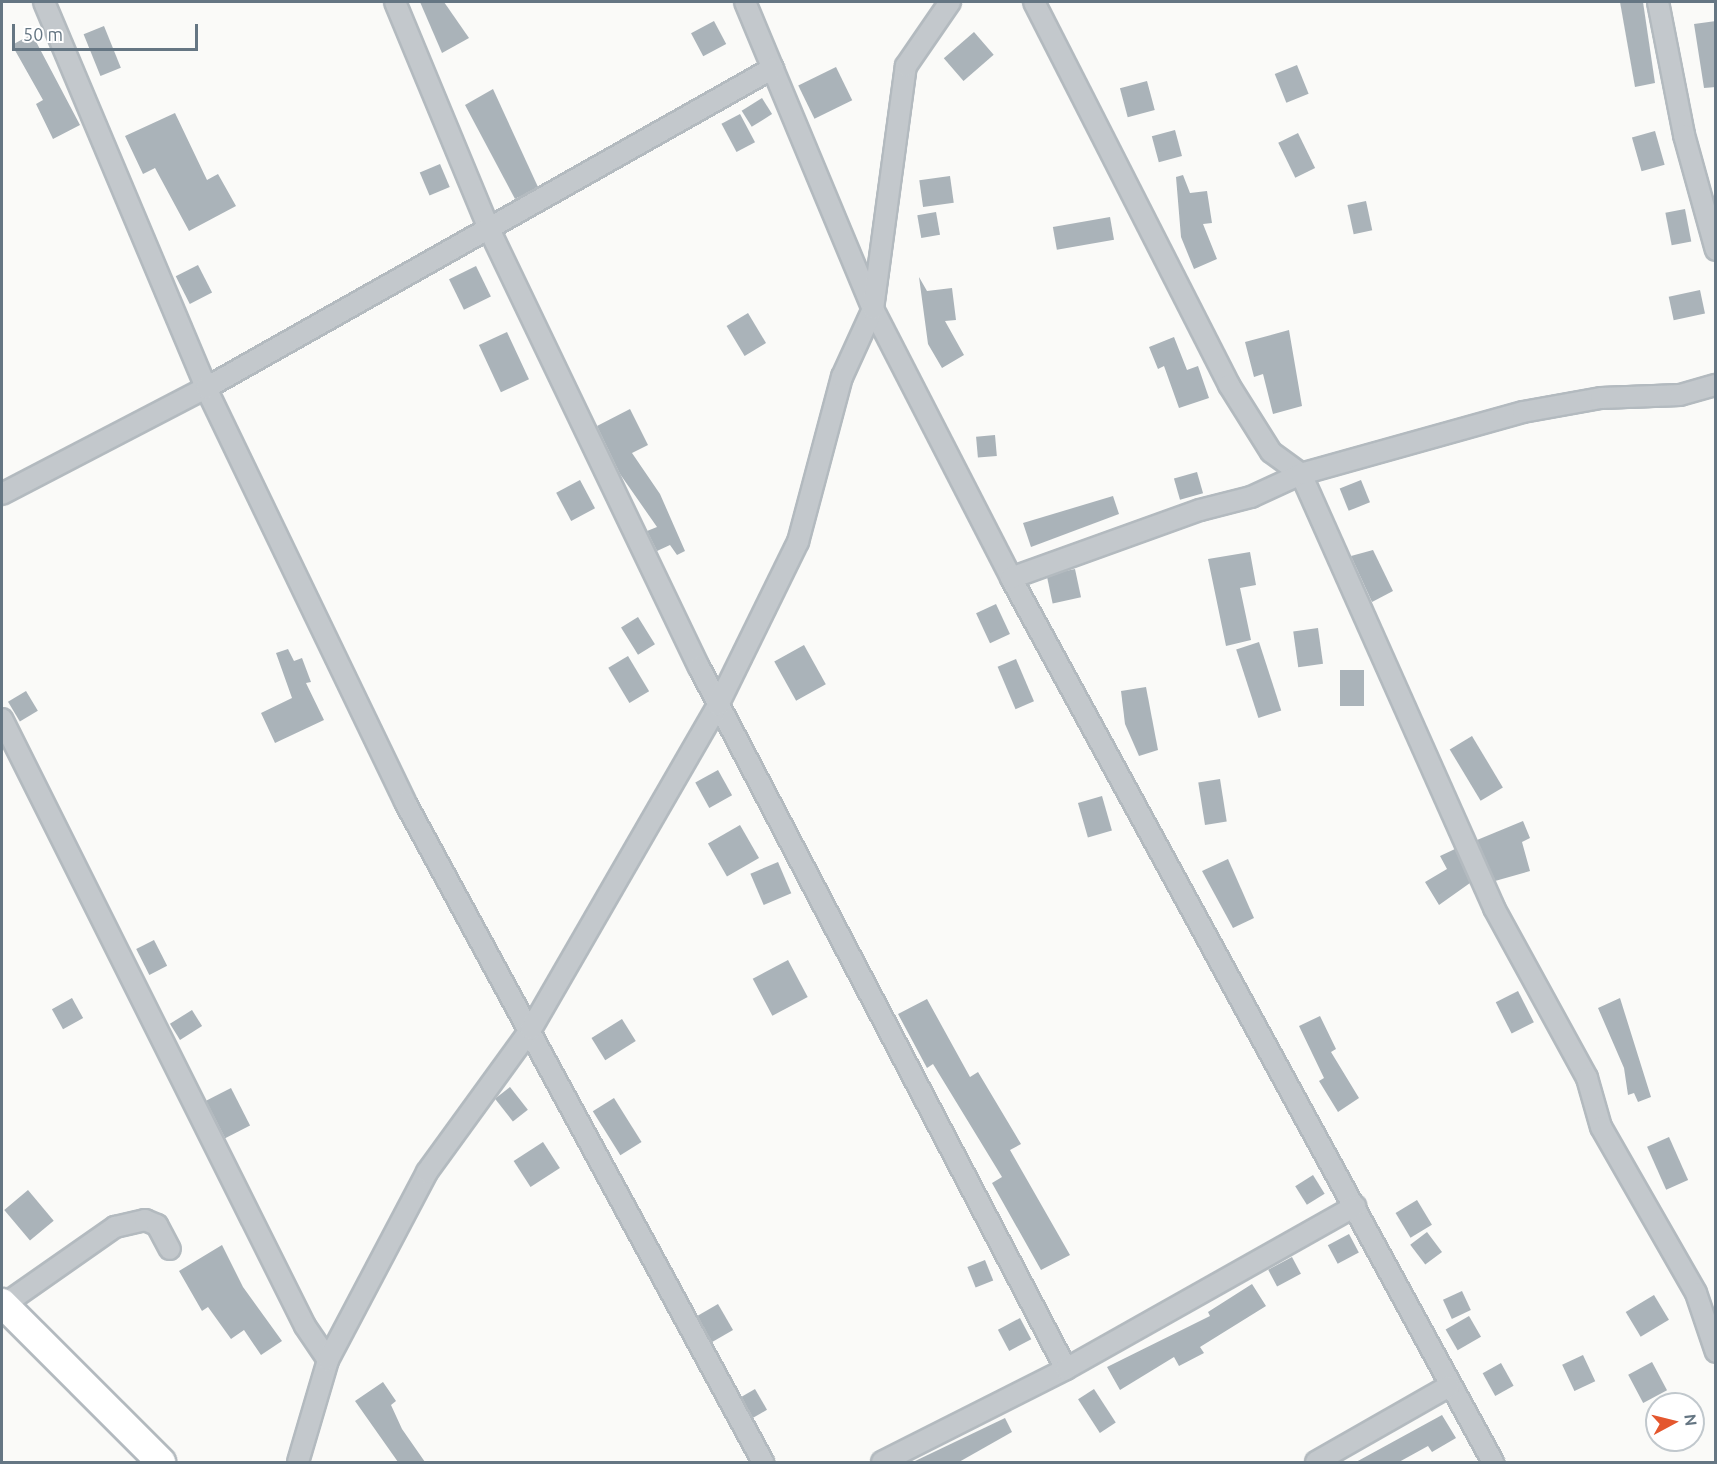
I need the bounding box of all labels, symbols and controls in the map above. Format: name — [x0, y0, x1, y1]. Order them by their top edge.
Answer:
scale bar — [15, 12, 201, 50]
text: 50 m — [23, 24, 63, 44]
north arrow — [1645, 1392, 1705, 1452]
text: N — [1681, 1413, 1701, 1427]

